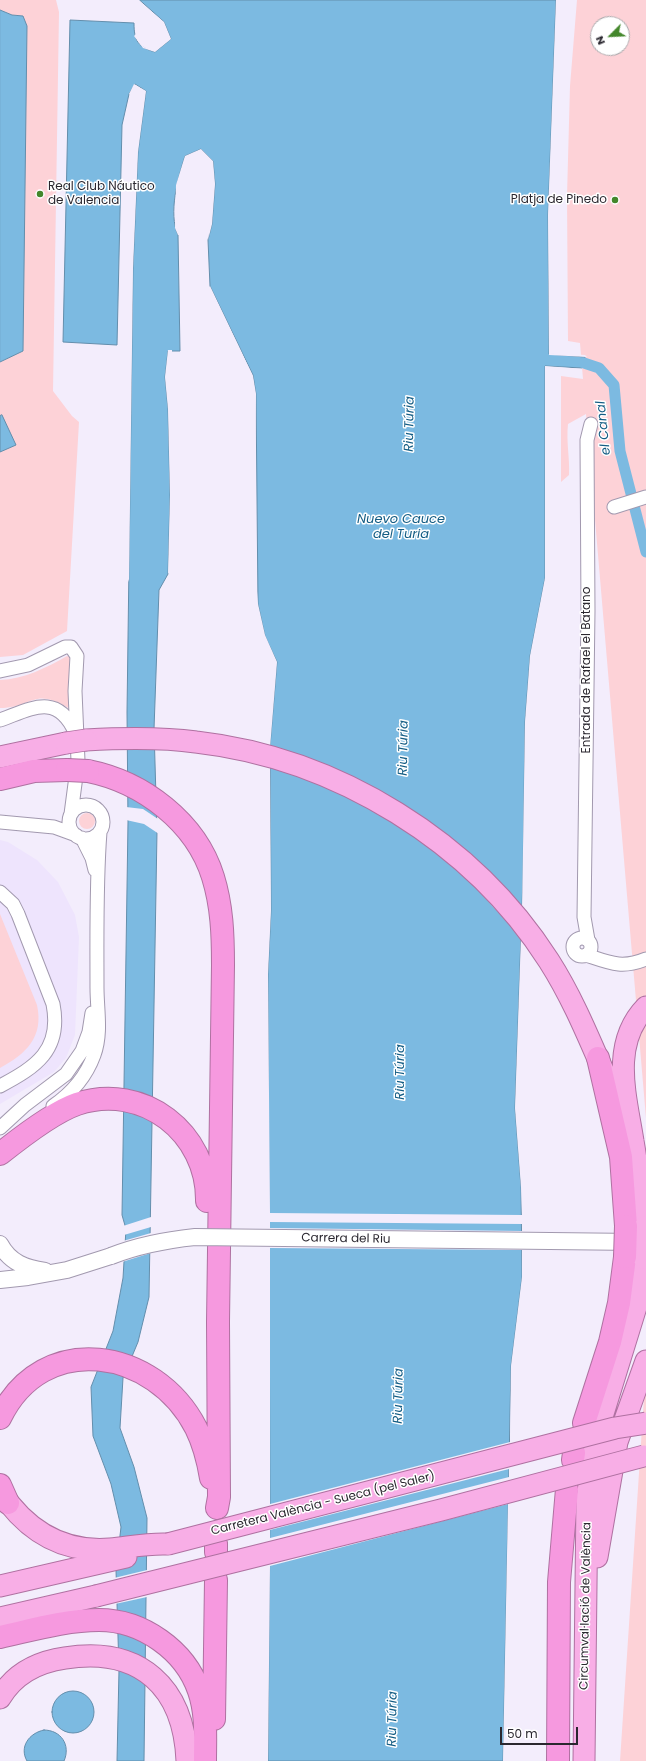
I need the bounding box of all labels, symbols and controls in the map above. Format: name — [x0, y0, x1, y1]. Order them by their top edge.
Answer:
north arrow — [590, 16, 630, 56]
text: N — [591, 33, 609, 48]
place label: Real Club Náutico de Valencia — [48, 180, 155, 208]
marker: Real Club Náutico de Valencia — [35, 189, 45, 199]
place label: Platja de Pinedo — [511, 193, 607, 207]
marker: Platja de Pinedo — [610, 195, 620, 205]
water label: Riu Túria — [402, 396, 418, 452]
water label: el Canal — [593, 400, 615, 456]
water label: Nuevo Cauce del Turia — [357, 512, 445, 543]
street label: Entrada de Rafael el Batano — [580, 587, 594, 753]
water label: Riu Túria — [396, 720, 412, 776]
water label: Riu Túria — [393, 1044, 409, 1100]
street label: Carrera del Riu — [301, 1231, 391, 1247]
water label: Riu Túria — [391, 1368, 407, 1424]
street label: Carretera València - Sueca (pel Saler) — [209, 1469, 437, 1539]
street label: Circumval·lació de València — [577, 1522, 595, 1690]
water label: Riu Túria — [385, 1691, 401, 1747]
scale bar — [502, 1719, 580, 1745]
text: 50 m — [507, 1725, 538, 1742]

